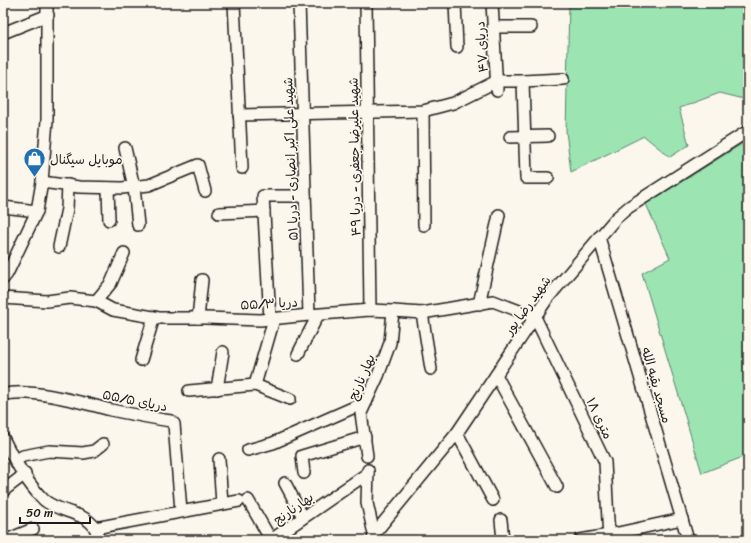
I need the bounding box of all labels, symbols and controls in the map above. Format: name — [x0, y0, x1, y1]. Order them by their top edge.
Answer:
street label: دریای ۴۷ — [468, 20, 495, 73]
street label: شهید علی اکبر انصاری - دریا ۵۱ — [276, 77, 305, 241]
street label: شهید علیرضا جعفری - دریا ۴۹ — [342, 77, 367, 237]
shop icon: موبایل سیگنال — [21, 146, 47, 179]
place label: موبایل سیگنال — [50, 148, 123, 171]
street label: شهید رضا پور — [497, 271, 557, 341]
street label: دریا ۵۵/۳ — [240, 291, 298, 316]
street label: مسجد بقیه الله — [635, 344, 678, 426]
street label: بهار نارنج — [341, 350, 382, 404]
street label: دریای ۵۵/۵ — [100, 383, 169, 418]
street label: ۱۸ متری — [580, 393, 620, 443]
street label: بهارنارنج — [268, 486, 318, 531]
scale bar — [20, 499, 90, 525]
text: 50 m — [26, 502, 53, 524]

